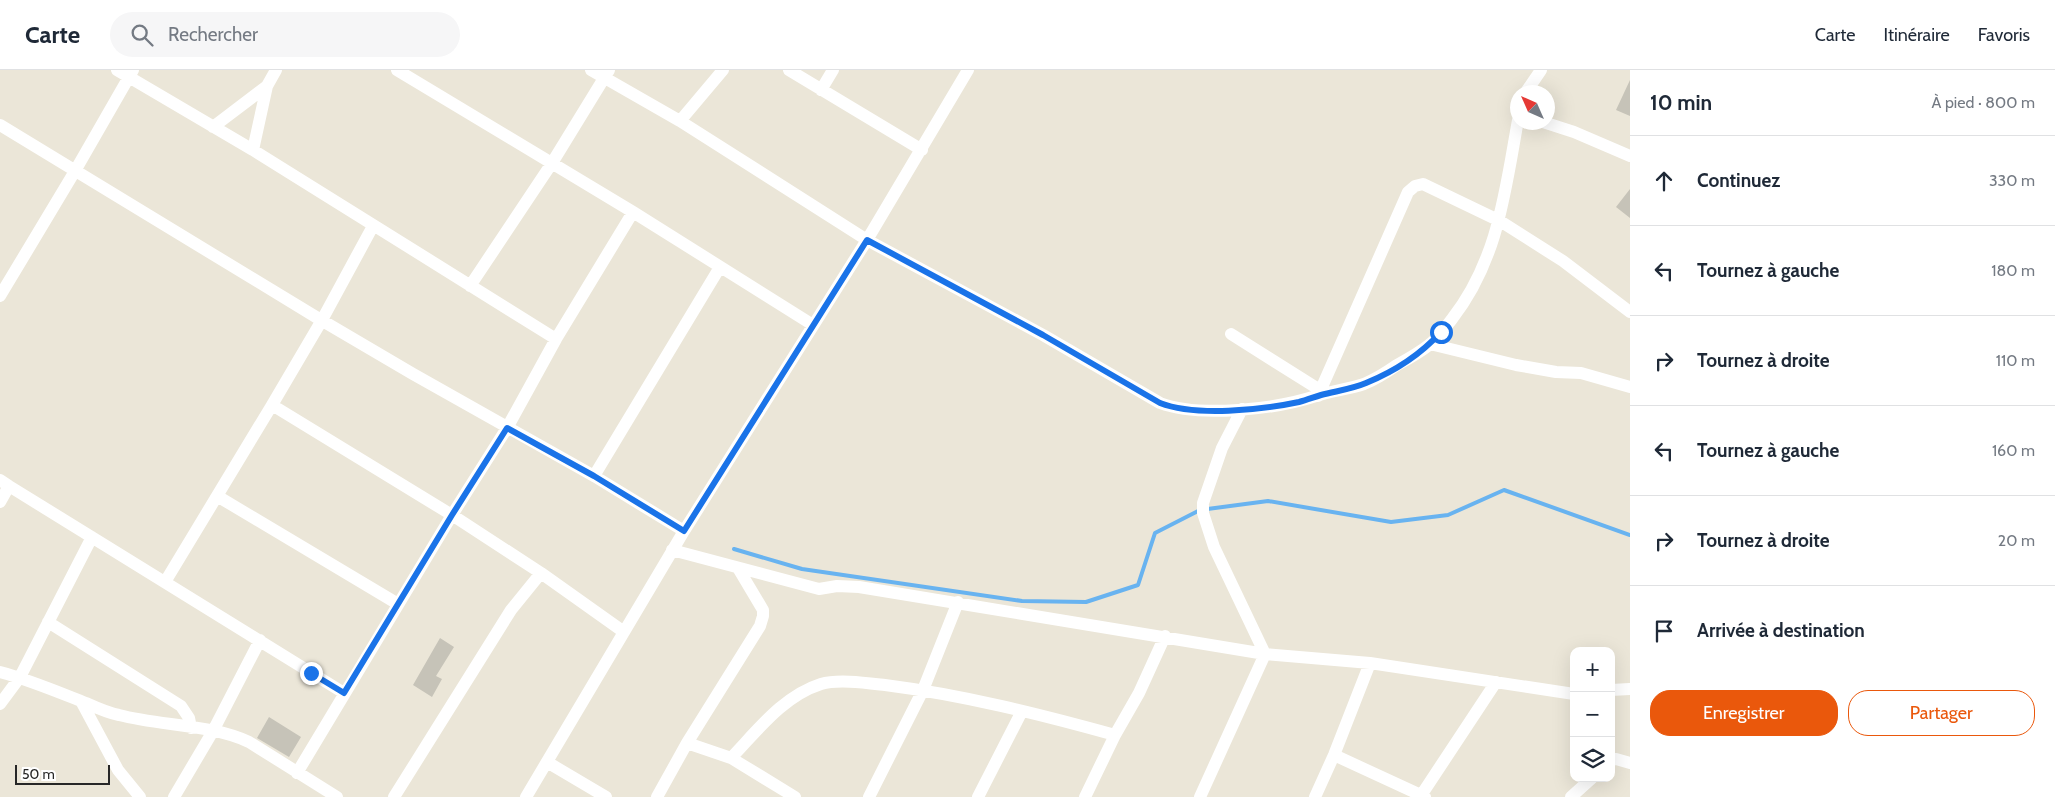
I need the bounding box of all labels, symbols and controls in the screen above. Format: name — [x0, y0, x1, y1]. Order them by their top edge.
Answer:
search box — [110, 12, 460, 57]
text: Carte — [25, 20, 80, 49]
icon: search — [128, 21, 156, 49]
text: Rechercher — [168, 23, 258, 46]
text: Carte — [1815, 24, 1855, 46]
text: Itinéraire — [1883, 24, 1950, 46]
text: Favoris — [1978, 24, 2030, 46]
north arrow — [1510, 85, 1555, 130]
text: 10 min — [1650, 90, 1712, 115]
text: À pied · 800 m — [1931, 93, 2035, 112]
icon: ahead — [1650, 167, 1678, 195]
text: Continuez — [1697, 169, 1780, 192]
text: 330 m — [1989, 171, 2035, 190]
icon: left — [1650, 257, 1678, 285]
text: Tournez à gauche — [1697, 259, 1839, 282]
text: 180 m — [1991, 261, 2035, 280]
route start — [1430, 321, 1453, 344]
icon: right — [1650, 347, 1678, 375]
text: Tournez à droite — [1697, 349, 1830, 372]
text: 110 m — [1996, 351, 2035, 370]
icon: left — [1650, 437, 1678, 465]
text: Tournez à gauche — [1697, 439, 1839, 462]
text: 160 m — [1992, 441, 2035, 460]
icon: right — [1650, 527, 1678, 555]
text: Tournez à droite — [1697, 529, 1830, 552]
text: 20 m — [1998, 531, 2035, 550]
icon: arrive — [1650, 617, 1678, 645]
text: Arrivée à destination — [1697, 619, 1865, 642]
map controls — [1570, 647, 1615, 782]
button: + — [1570, 647, 1615, 692]
route end — [300, 662, 323, 685]
button: Enregistrer — [1650, 690, 1838, 736]
button: Partager — [1848, 690, 2035, 736]
button: − — [1570, 692, 1615, 737]
button: layers — [1570, 737, 1615, 782]
scale bar — [15, 762, 110, 785]
text: 50 m — [22, 765, 55, 783]

